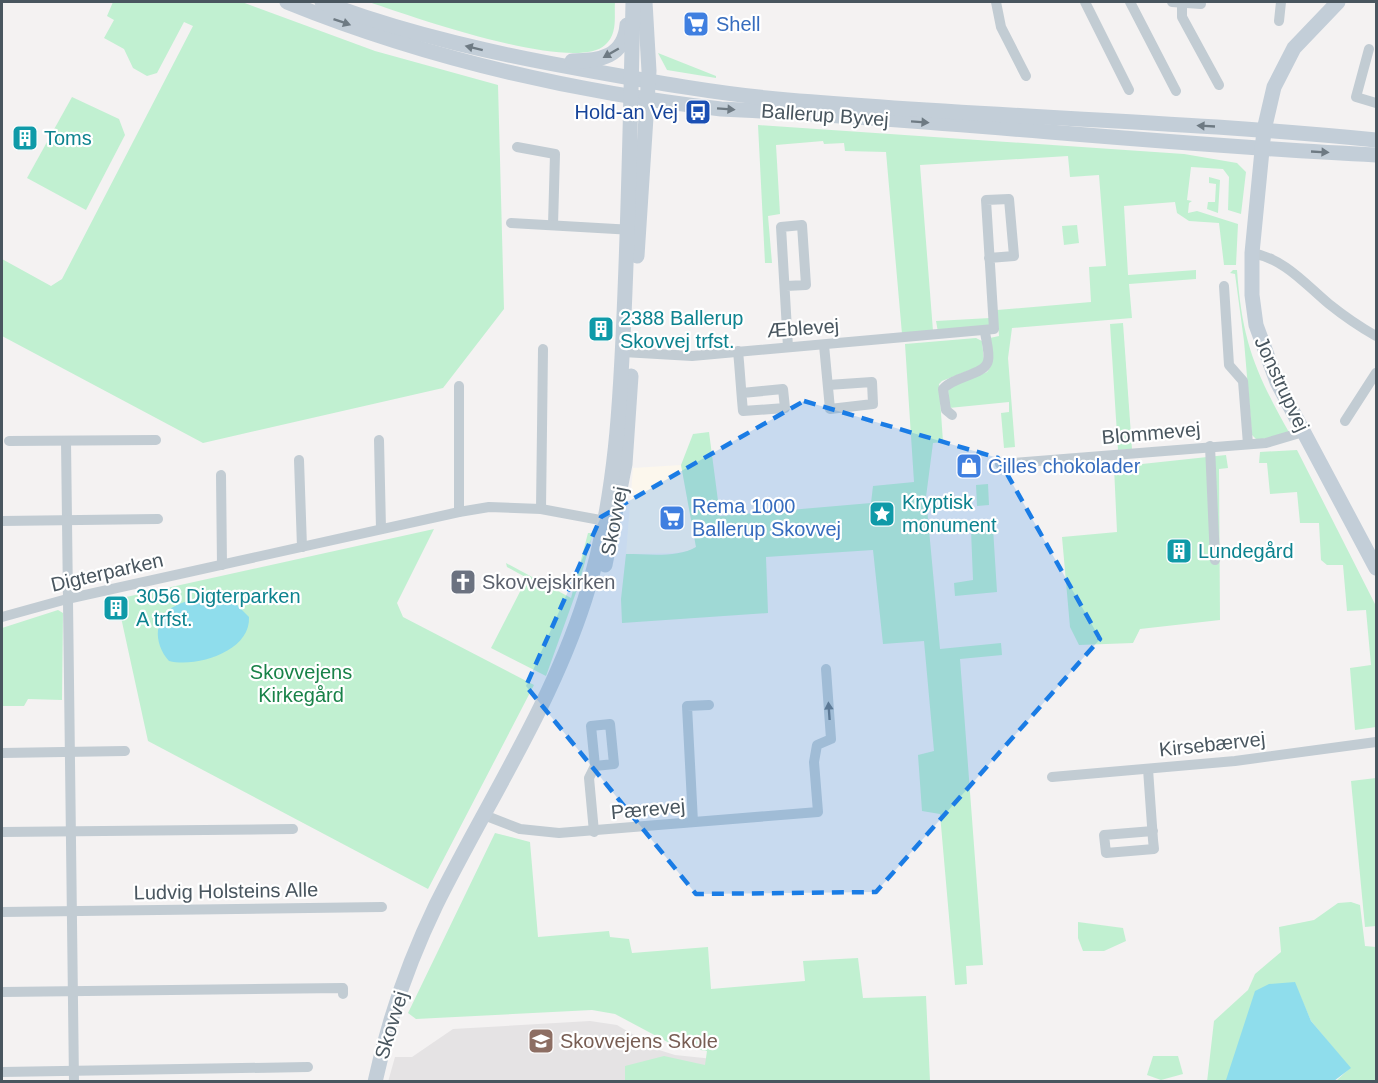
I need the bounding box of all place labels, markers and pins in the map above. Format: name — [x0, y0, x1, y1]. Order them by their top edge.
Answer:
supermarket icon: Shell — [681, 9, 711, 39]
place label: Shell — [716, 13, 760, 35]
bus stop icon: Hold-an Vej — [683, 97, 713, 127]
place label: Hold-an Vej — [575, 101, 678, 123]
building icon: Toms — [10, 123, 40, 153]
place label: Toms — [44, 127, 92, 149]
place label: 2388 Ballerup Skovvej trfst. — [620, 307, 743, 352]
building icon: 2388 Ballerup Skovvej trfst. — [586, 314, 616, 344]
shop icon: Cilles chokolader — [954, 451, 984, 481]
place label: Cilles chokolader — [988, 455, 1141, 477]
place label: Kryptisk monument — [902, 491, 997, 536]
place label: Rema 1000 Ballerup Skovvej — [692, 495, 841, 540]
place icon: Kryptisk monument — [867, 499, 897, 529]
supermarket icon: Rema 1000 Ballerup Skovvej — [657, 503, 687, 533]
building icon: Lundegård — [1164, 536, 1194, 566]
place label: Lundegård — [1198, 540, 1294, 562]
church icon: Skovvejskirken — [448, 567, 478, 597]
place label: Skovvejskirken — [482, 571, 615, 593]
place label: 3056 Digterparken A trfst. — [136, 585, 301, 630]
building icon: 3056 Digterparken A trfst. — [101, 593, 131, 623]
school or university icon: Skovvejens Skole — [526, 1026, 556, 1056]
place label: Skovvejens Skole — [560, 1030, 718, 1052]

